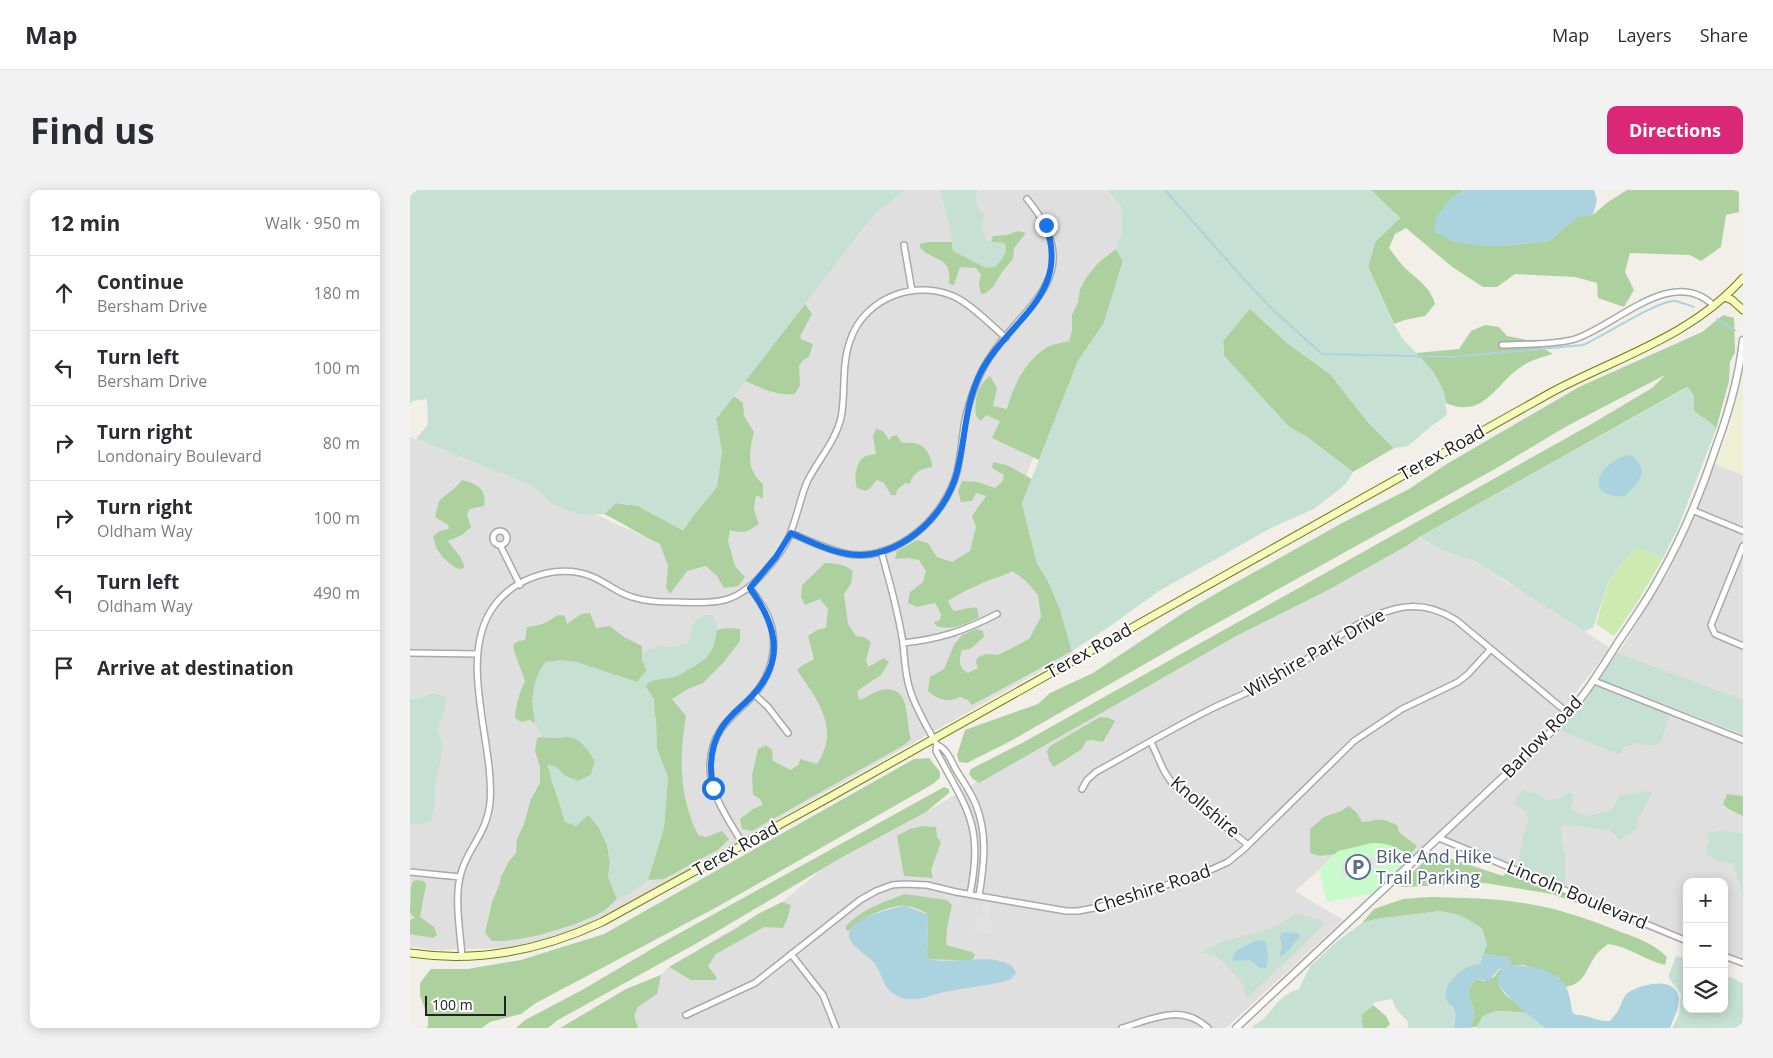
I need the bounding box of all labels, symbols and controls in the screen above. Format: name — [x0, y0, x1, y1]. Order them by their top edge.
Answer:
text: Map — [25, 18, 77, 51]
text: Map — [1552, 23, 1589, 47]
text: Layers — [1617, 23, 1672, 47]
text: Share — [1700, 23, 1748, 47]
button: Directions — [1607, 106, 1743, 154]
text: Find us — [30, 107, 155, 154]
text: 12 min — [50, 209, 120, 237]
text: Walk · 950 m — [265, 212, 360, 234]
route end — [1035, 214, 1058, 237]
text: Continue — [97, 269, 184, 295]
icon: ahead — [50, 279, 78, 307]
text: 180 m — [314, 282, 360, 304]
text: Bersham Drive — [97, 295, 207, 317]
text: Turn left — [97, 344, 179, 370]
icon: left — [50, 354, 78, 382]
text: 100 m — [314, 357, 360, 379]
text: Bersham Drive — [97, 370, 207, 392]
text: Turn right — [97, 419, 192, 445]
street label: Terex Road — [1394, 419, 1489, 486]
icon: right — [50, 429, 78, 457]
text: 80 m — [323, 432, 360, 454]
text: Londonairy Boulevard — [97, 445, 262, 467]
text: Turn right — [97, 494, 192, 520]
icon: right — [50, 504, 78, 532]
text: 100 m — [314, 507, 360, 529]
text: Oldham Way — [97, 520, 193, 542]
text: Turn left — [97, 569, 179, 595]
icon: left — [50, 579, 78, 607]
text: 490 m — [314, 582, 360, 604]
text: Oldham Way — [97, 595, 193, 617]
street label: Wilshire Park Drive — [1240, 602, 1389, 702]
street label: Terex Road — [1041, 617, 1136, 684]
icon: arrive — [50, 654, 78, 682]
text: Arrive at destination — [97, 655, 294, 681]
street label: Barlow Road — [1496, 690, 1587, 783]
street label: Knollshire — [1166, 770, 1245, 842]
route start — [702, 777, 725, 800]
street label: Terex Road — [688, 815, 783, 882]
place label: Bike And Hike Trail Parking — [1376, 844, 1492, 889]
parking icon: Bike And Hike Trail Parking — [1345, 854, 1371, 880]
street label: Lincoln Boulevard — [1504, 854, 1651, 934]
street label: Cheshire Road — [1090, 858, 1213, 918]
map controls — [1683, 878, 1728, 1013]
button: + — [1683, 878, 1728, 923]
button: − — [1683, 923, 1728, 968]
button: layers — [1683, 968, 1728, 1013]
scale bar — [425, 993, 506, 1016]
text: 100 m — [432, 995, 473, 1014]

